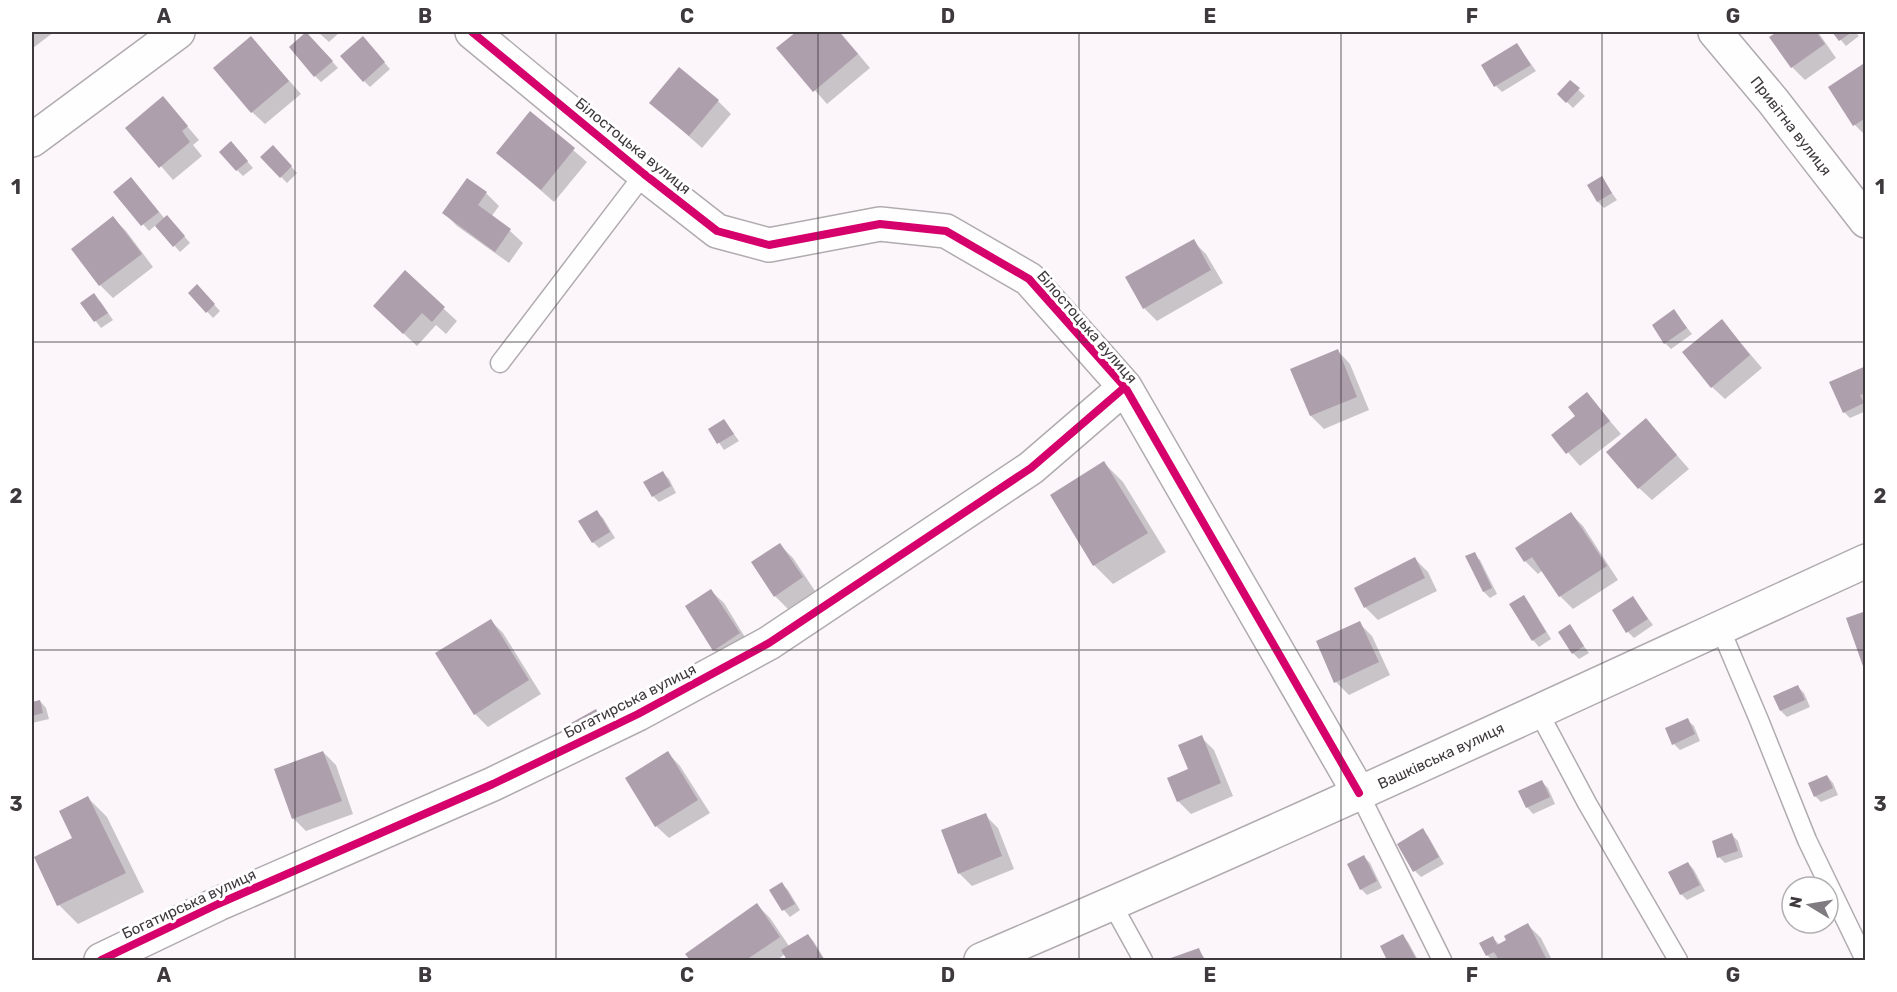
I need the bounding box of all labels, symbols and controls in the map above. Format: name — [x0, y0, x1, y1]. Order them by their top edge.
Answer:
text: A — [157, 4, 172, 28]
text: B — [418, 4, 432, 28]
text: C — [680, 4, 694, 28]
text: D — [941, 4, 955, 28]
text: E — [1204, 4, 1216, 28]
text: F — [1466, 4, 1478, 28]
text: G — [1726, 4, 1740, 28]
street label: Привітна вулиця — [1747, 73, 1835, 179]
street label: Білостоцька вулиця — [572, 94, 694, 198]
text: 1 — [11, 175, 21, 199]
text: 1 — [1875, 175, 1885, 199]
street label: Білостоцька вулиця — [1033, 267, 1141, 387]
text: 2 — [10, 484, 23, 508]
text: 2 — [1874, 484, 1887, 508]
street label: Богатирська вулиця — [561, 660, 699, 742]
street label: Вашківська вулиця — [1375, 719, 1507, 793]
text: 3 — [9, 792, 23, 816]
text: 3 — [1873, 792, 1887, 816]
street label: Богатирська вулиця — [119, 865, 259, 943]
north arrow — [1780, 875, 1840, 935]
text: N — [1785, 895, 1806, 910]
text: A — [157, 963, 172, 987]
text: B — [418, 963, 432, 987]
text: C — [680, 963, 694, 987]
text: D — [941, 963, 955, 987]
text: E — [1204, 963, 1216, 987]
text: F — [1466, 963, 1478, 987]
text: G — [1726, 963, 1740, 987]

